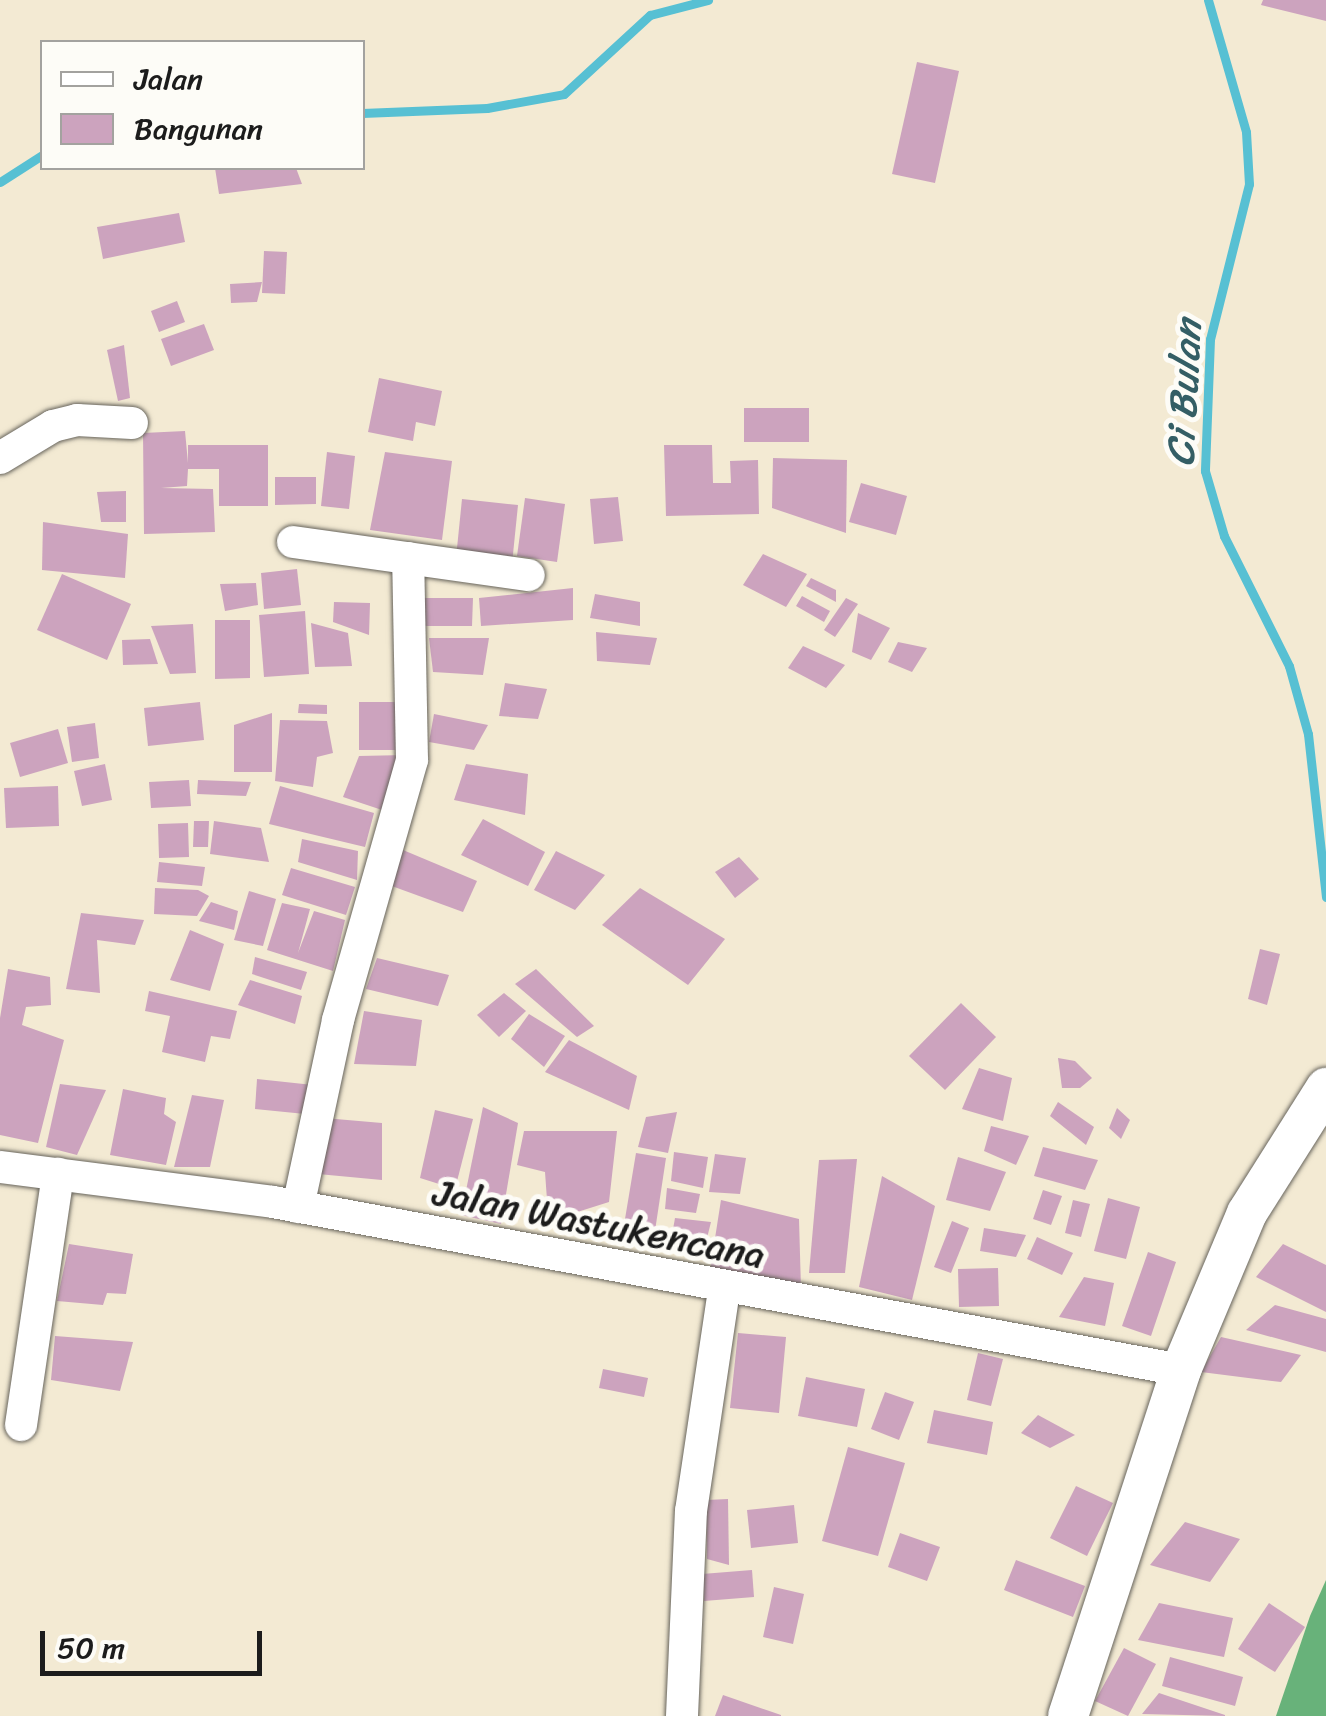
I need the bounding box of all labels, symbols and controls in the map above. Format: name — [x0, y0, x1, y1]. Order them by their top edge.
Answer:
legend — [40, 40, 365, 170]
text: Jalan — [134, 52, 203, 106]
text: Bangunan — [134, 102, 263, 156]
water label: Ci Bulan — [1156, 319, 1212, 467]
street label: Jalan Wastukencana — [429, 1169, 769, 1279]
scale bar — [45, 1611, 268, 1673]
text: 50 m — [57, 1621, 125, 1675]

